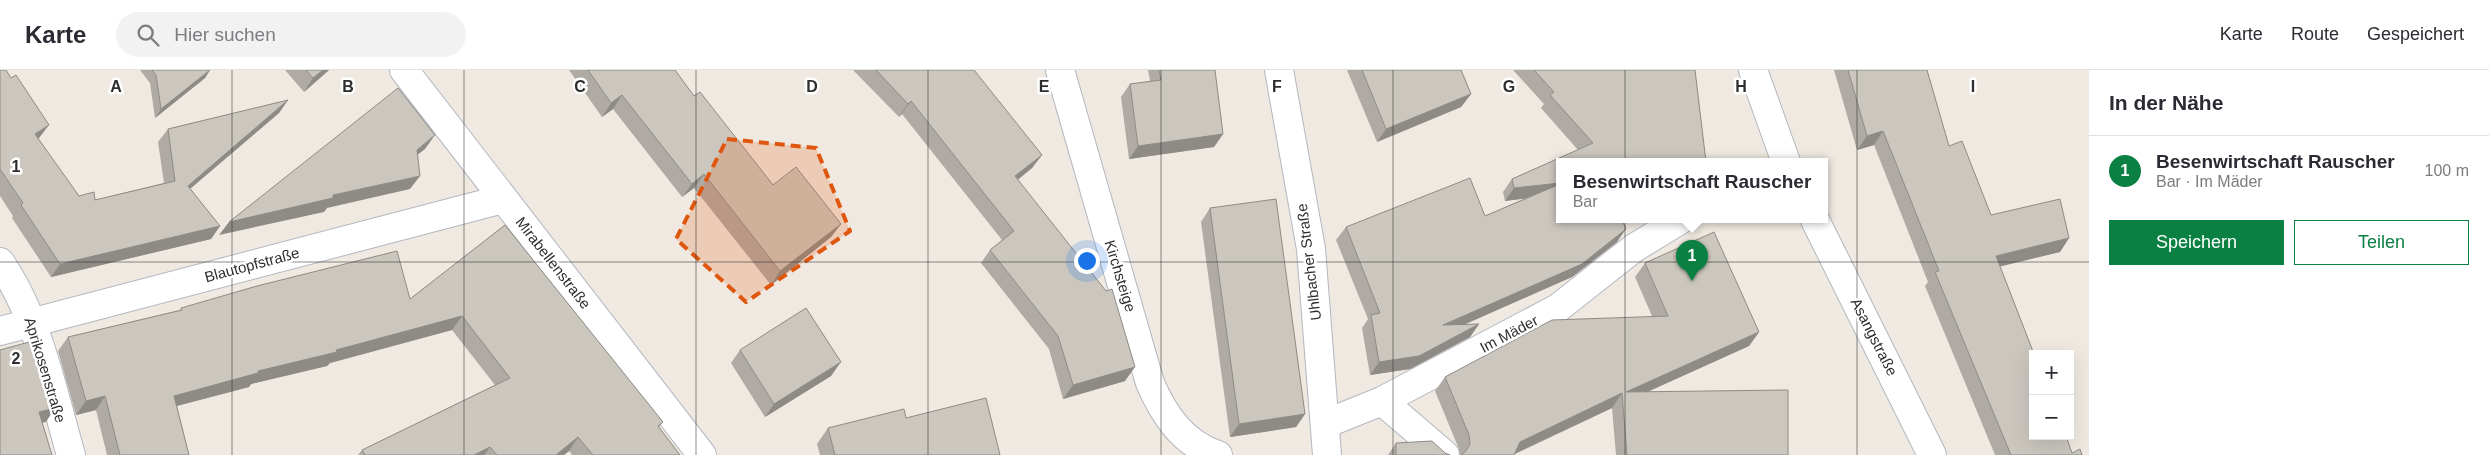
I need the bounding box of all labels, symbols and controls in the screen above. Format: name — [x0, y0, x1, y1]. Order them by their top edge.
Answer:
search box — [116, 12, 466, 57]
text: Karte — [25, 21, 86, 48]
icon: search — [134, 21, 162, 49]
text: Hier suchen — [174, 24, 276, 45]
text: Karte — [2220, 24, 2263, 44]
text: Route — [2291, 24, 2339, 44]
text: Gespeichert — [2367, 24, 2464, 44]
text: A — [110, 78, 122, 95]
text: B — [342, 78, 354, 95]
text: C — [574, 78, 586, 95]
text: D — [806, 78, 818, 95]
text: E — [1039, 78, 1050, 95]
text: F — [1272, 78, 1282, 95]
text: G — [1503, 78, 1515, 95]
text: H — [1735, 78, 1747, 95]
text: I — [1971, 78, 1975, 95]
text: In der Nähe — [2109, 91, 2223, 114]
text: Besenwirtschaft Rauscher — [2156, 151, 2395, 172]
text: 1 — [12, 158, 21, 175]
popup — [1556, 158, 1828, 223]
text: 1 — [2121, 162, 2129, 179]
text: 100 m — [2425, 162, 2469, 179]
text: Besenwirtschaft Rauscher — [1573, 171, 1811, 192]
text: Bar · Im Mäder — [2156, 173, 2263, 190]
text: Bar — [1573, 193, 1598, 210]
street label: Uhlbacher Straße — [1293, 203, 1324, 321]
street label: Mirabellenstraße — [512, 213, 594, 312]
button: Speichern — [2109, 220, 2284, 265]
button: Teilen — [2294, 220, 2469, 265]
street label: Kirchsteige — [1102, 238, 1139, 314]
pin: 1 — [1676, 240, 1708, 281]
street label: Blautopfstraße — [203, 244, 301, 285]
your location — [1074, 248, 1100, 274]
street label: Asangstraße — [1848, 295, 1901, 379]
street label: Im Mäder — [1477, 311, 1541, 356]
street label: Aprikosenstraße — [21, 315, 70, 425]
text: 2 — [12, 350, 21, 367]
map controls — [2029, 350, 2074, 440]
button: + — [2029, 350, 2074, 395]
button: − — [2029, 395, 2074, 440]

